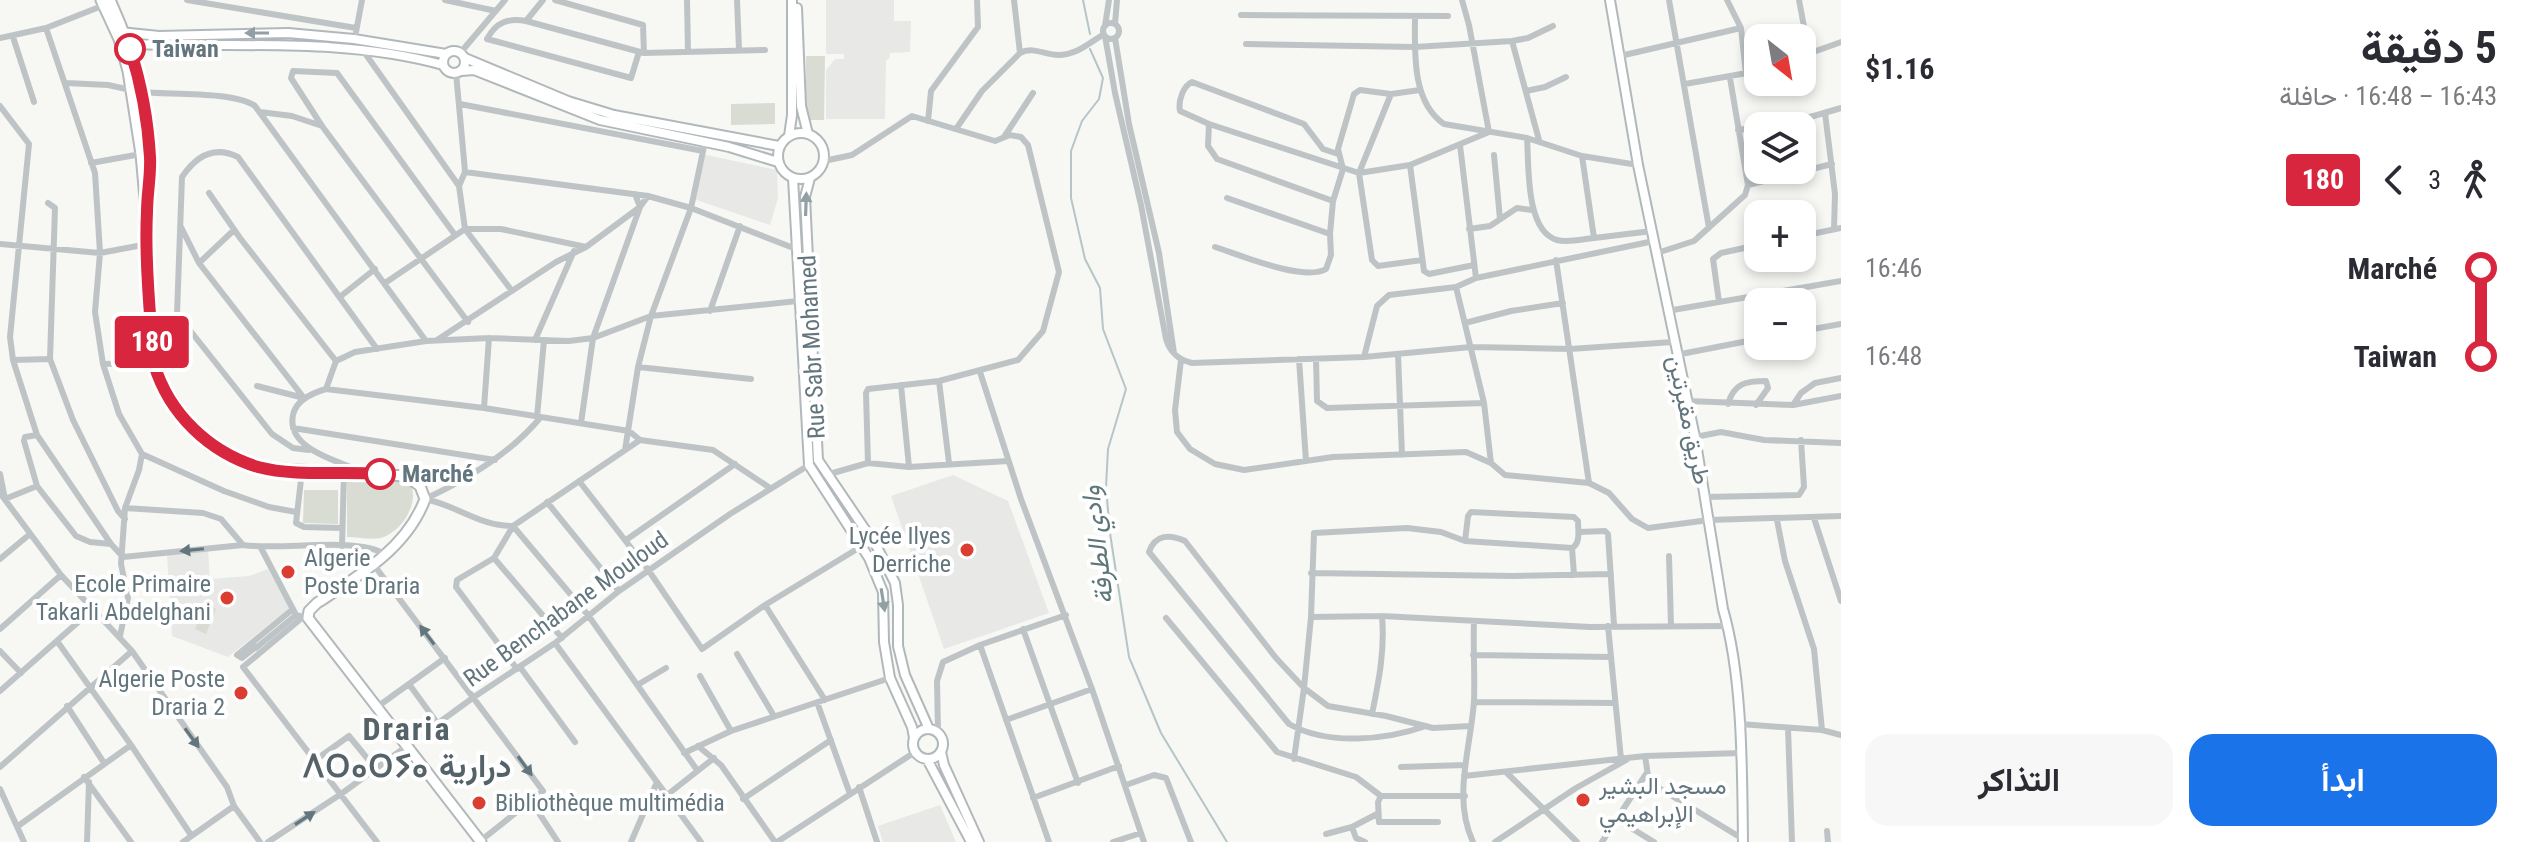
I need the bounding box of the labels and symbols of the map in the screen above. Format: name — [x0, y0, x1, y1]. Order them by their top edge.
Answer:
north arrow — [1744, 24, 1816, 96]
one-way arrow — [244, 27, 269, 39]
marker: Taiwan — [115, 34, 145, 64]
place label: Taiwan — [152, 35, 219, 63]
one-way arrow — [800, 191, 813, 216]
street label: Rue Sabr Mohamed — [793, 254, 831, 440]
line badge: 180 — [106, 316, 198, 368]
street label: طريق مقبرتين — [1661, 353, 1716, 487]
marker: Marché — [365, 459, 395, 489]
place label: Marché — [402, 460, 474, 488]
water label: وادي الطرفة — [1075, 483, 1125, 606]
place label: Lycée Ilyes Derriche — [849, 522, 951, 578]
street label: Rue Benchabane Mouloud — [458, 525, 674, 693]
marker: Lycée Ilyes Derriche — [958, 541, 976, 559]
one-way arrow — [179, 544, 204, 557]
place label: Algerie Poste Draria — [304, 544, 420, 600]
marker: Algerie Poste Draria — [279, 563, 297, 581]
place label: Ecole Primaire Takarli Abdelghani — [36, 570, 211, 626]
one-way arrow — [877, 588, 890, 613]
marker: Ecole Primaire Takarli Abdelghani — [218, 589, 236, 607]
one-way arrow — [420, 625, 436, 645]
place label: Algerie Poste Draria 2 — [98, 665, 225, 721]
marker: Algerie Poste Draria 2 — [232, 684, 250, 702]
district label: Draria ⴷⵔⴰⵔⵢⴰ درارية — [302, 710, 512, 786]
one-way arrow — [184, 727, 200, 749]
one-way arrow — [517, 756, 533, 777]
place label: مسجد البشير الإبراهيمي — [1598, 772, 1727, 833]
place label: Bibliothèque multimédia — [495, 789, 725, 817]
marker: مسجد البشير الإبراهيمي — [1574, 791, 1592, 809]
marker: Bibliothèque multimédia — [470, 794, 488, 812]
one-way arrow — [294, 811, 316, 826]

